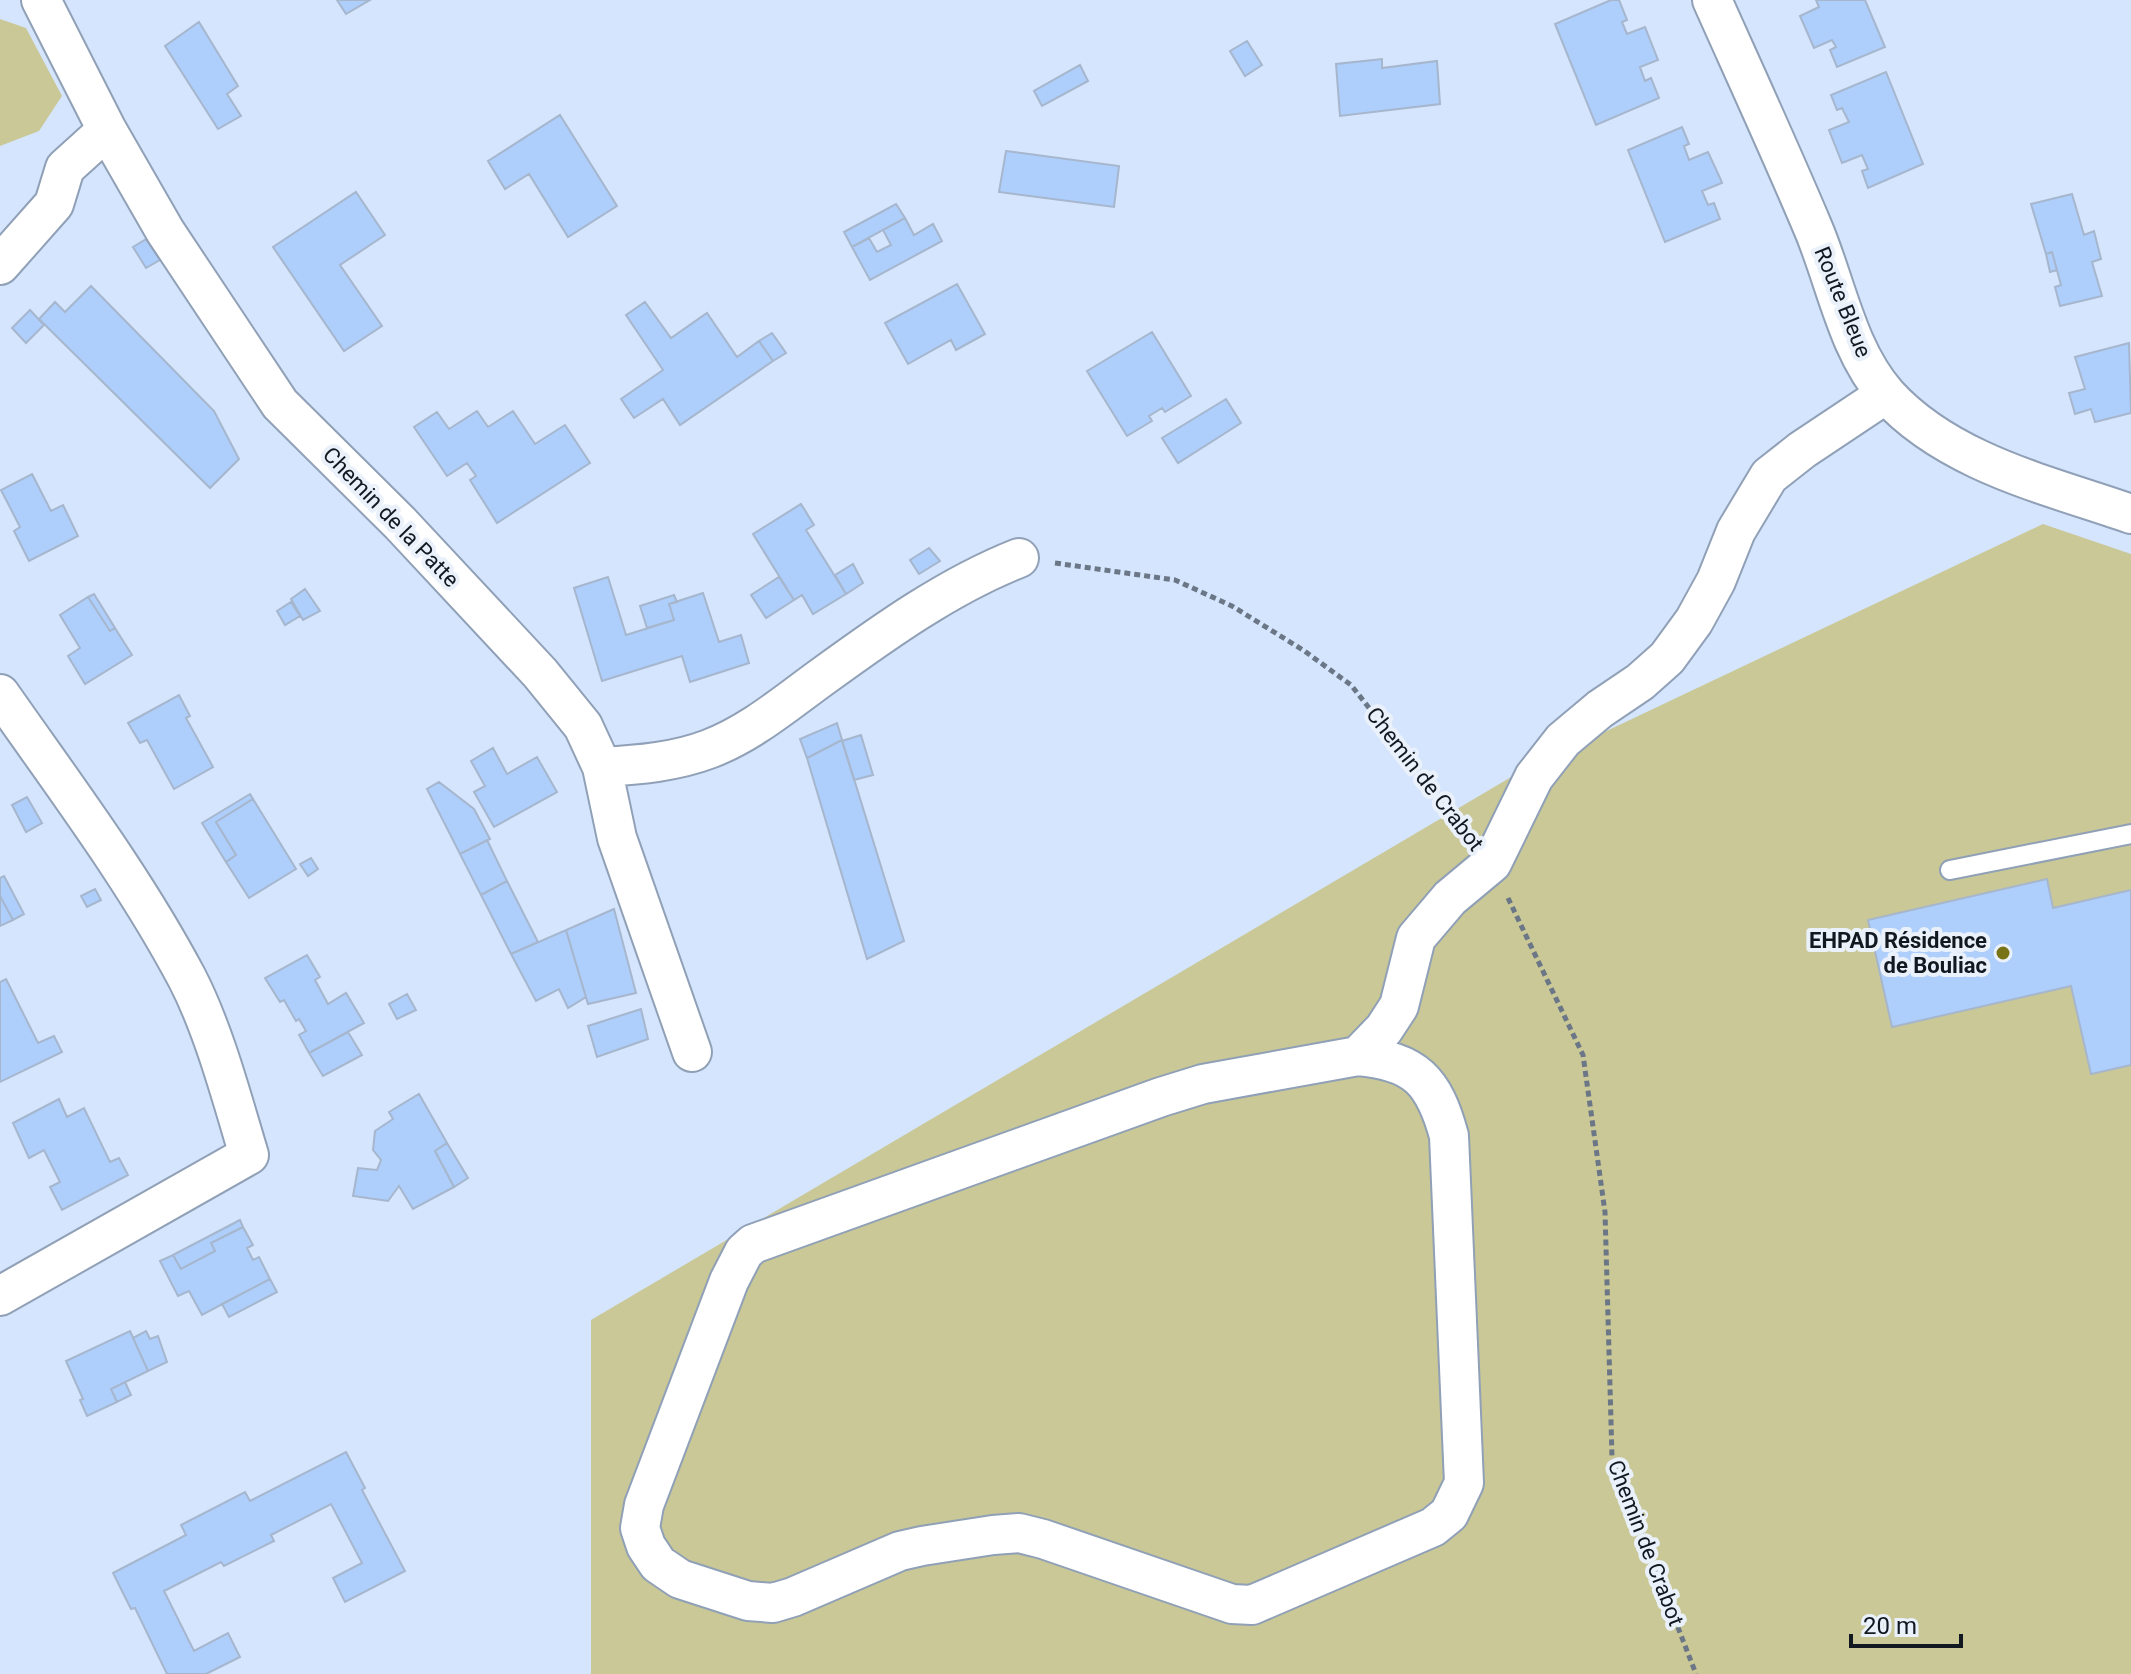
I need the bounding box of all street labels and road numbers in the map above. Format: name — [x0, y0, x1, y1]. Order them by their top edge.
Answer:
street label: Route Bleue — [1809, 243, 1877, 361]
street label: Chemin de la Patte — [318, 442, 464, 592]
street label: Chemin de Crabot — [1361, 702, 1489, 856]
street label: Chemin de Crabot — [1603, 1457, 1689, 1629]

